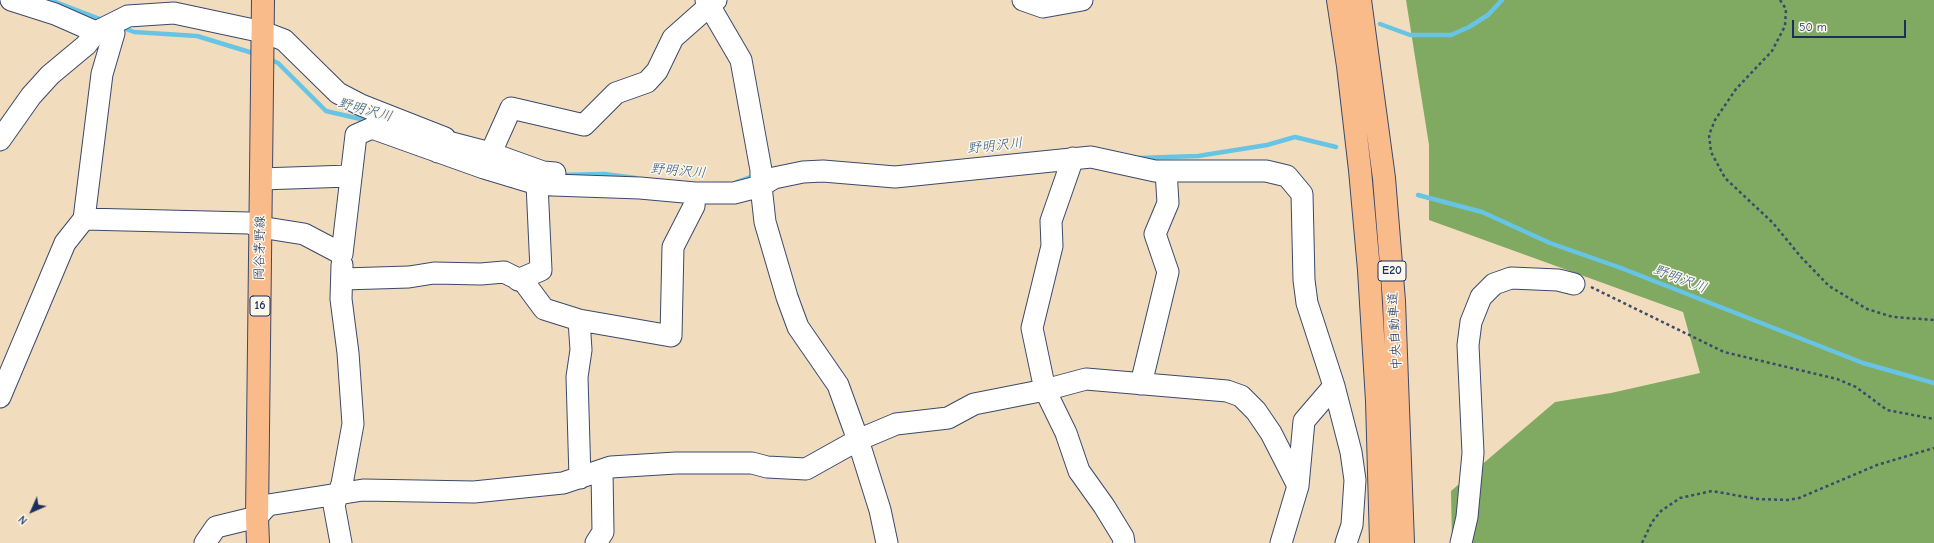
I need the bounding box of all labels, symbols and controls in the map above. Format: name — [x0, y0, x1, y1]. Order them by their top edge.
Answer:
scale bar — [1794, 12, 1908, 38]
text: 50 m — [1799, 20, 1827, 34]
water label: 野明沢川 — [336, 95, 394, 125]
water label: 野明沢川 — [966, 135, 1024, 157]
water label: 野明沢川 — [649, 160, 707, 182]
street label: 岡谷茅野線 — [252, 215, 268, 281]
road number: E20 — [1378, 261, 1406, 281]
water label: 野明沢川 — [1651, 261, 1709, 297]
street label: 中央自動車道 — [1385, 292, 1405, 370]
road number: 16 — [250, 296, 270, 316]
north arrow — [12, 491, 52, 531]
text: N — [16, 513, 30, 527]

